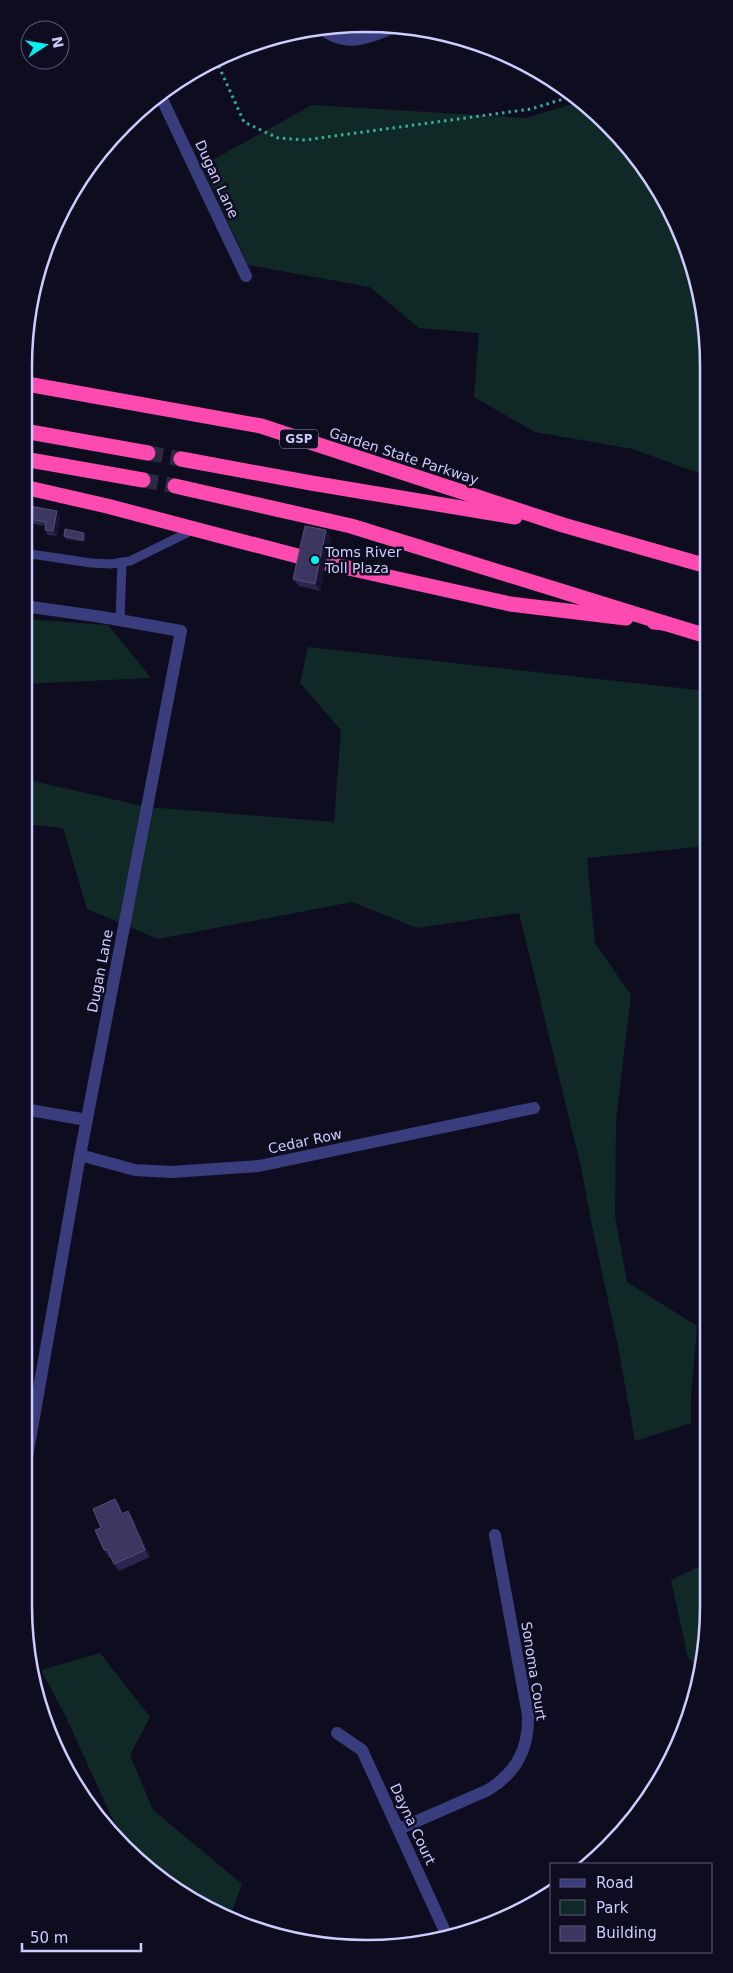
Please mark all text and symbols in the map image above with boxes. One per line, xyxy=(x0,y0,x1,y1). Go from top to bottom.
north arrow xyxy=(20,20,70,70)
text: N xyxy=(49,35,67,50)
street label: Dugan Lane xyxy=(192,137,242,221)
street label: Garden State Parkway xyxy=(327,424,481,488)
road number: GSP xyxy=(280,429,318,448)
place label: Toms River Toll Plaza xyxy=(324,544,402,576)
marker: Toms River Toll Plaza xyxy=(309,554,321,566)
street label: Dugan Lane xyxy=(84,928,116,1014)
street label: Cedar Row xyxy=(267,1125,343,1157)
street label: Sonoma Court xyxy=(518,1620,550,1722)
street label: Dayna Court xyxy=(387,1781,439,1868)
legend xyxy=(550,1863,713,1953)
text: Road xyxy=(596,1874,634,1892)
text: Park xyxy=(596,1899,629,1917)
scale bar xyxy=(22,1920,141,1952)
text: Building xyxy=(596,1924,657,1942)
text: 50 m xyxy=(30,1929,68,1947)

